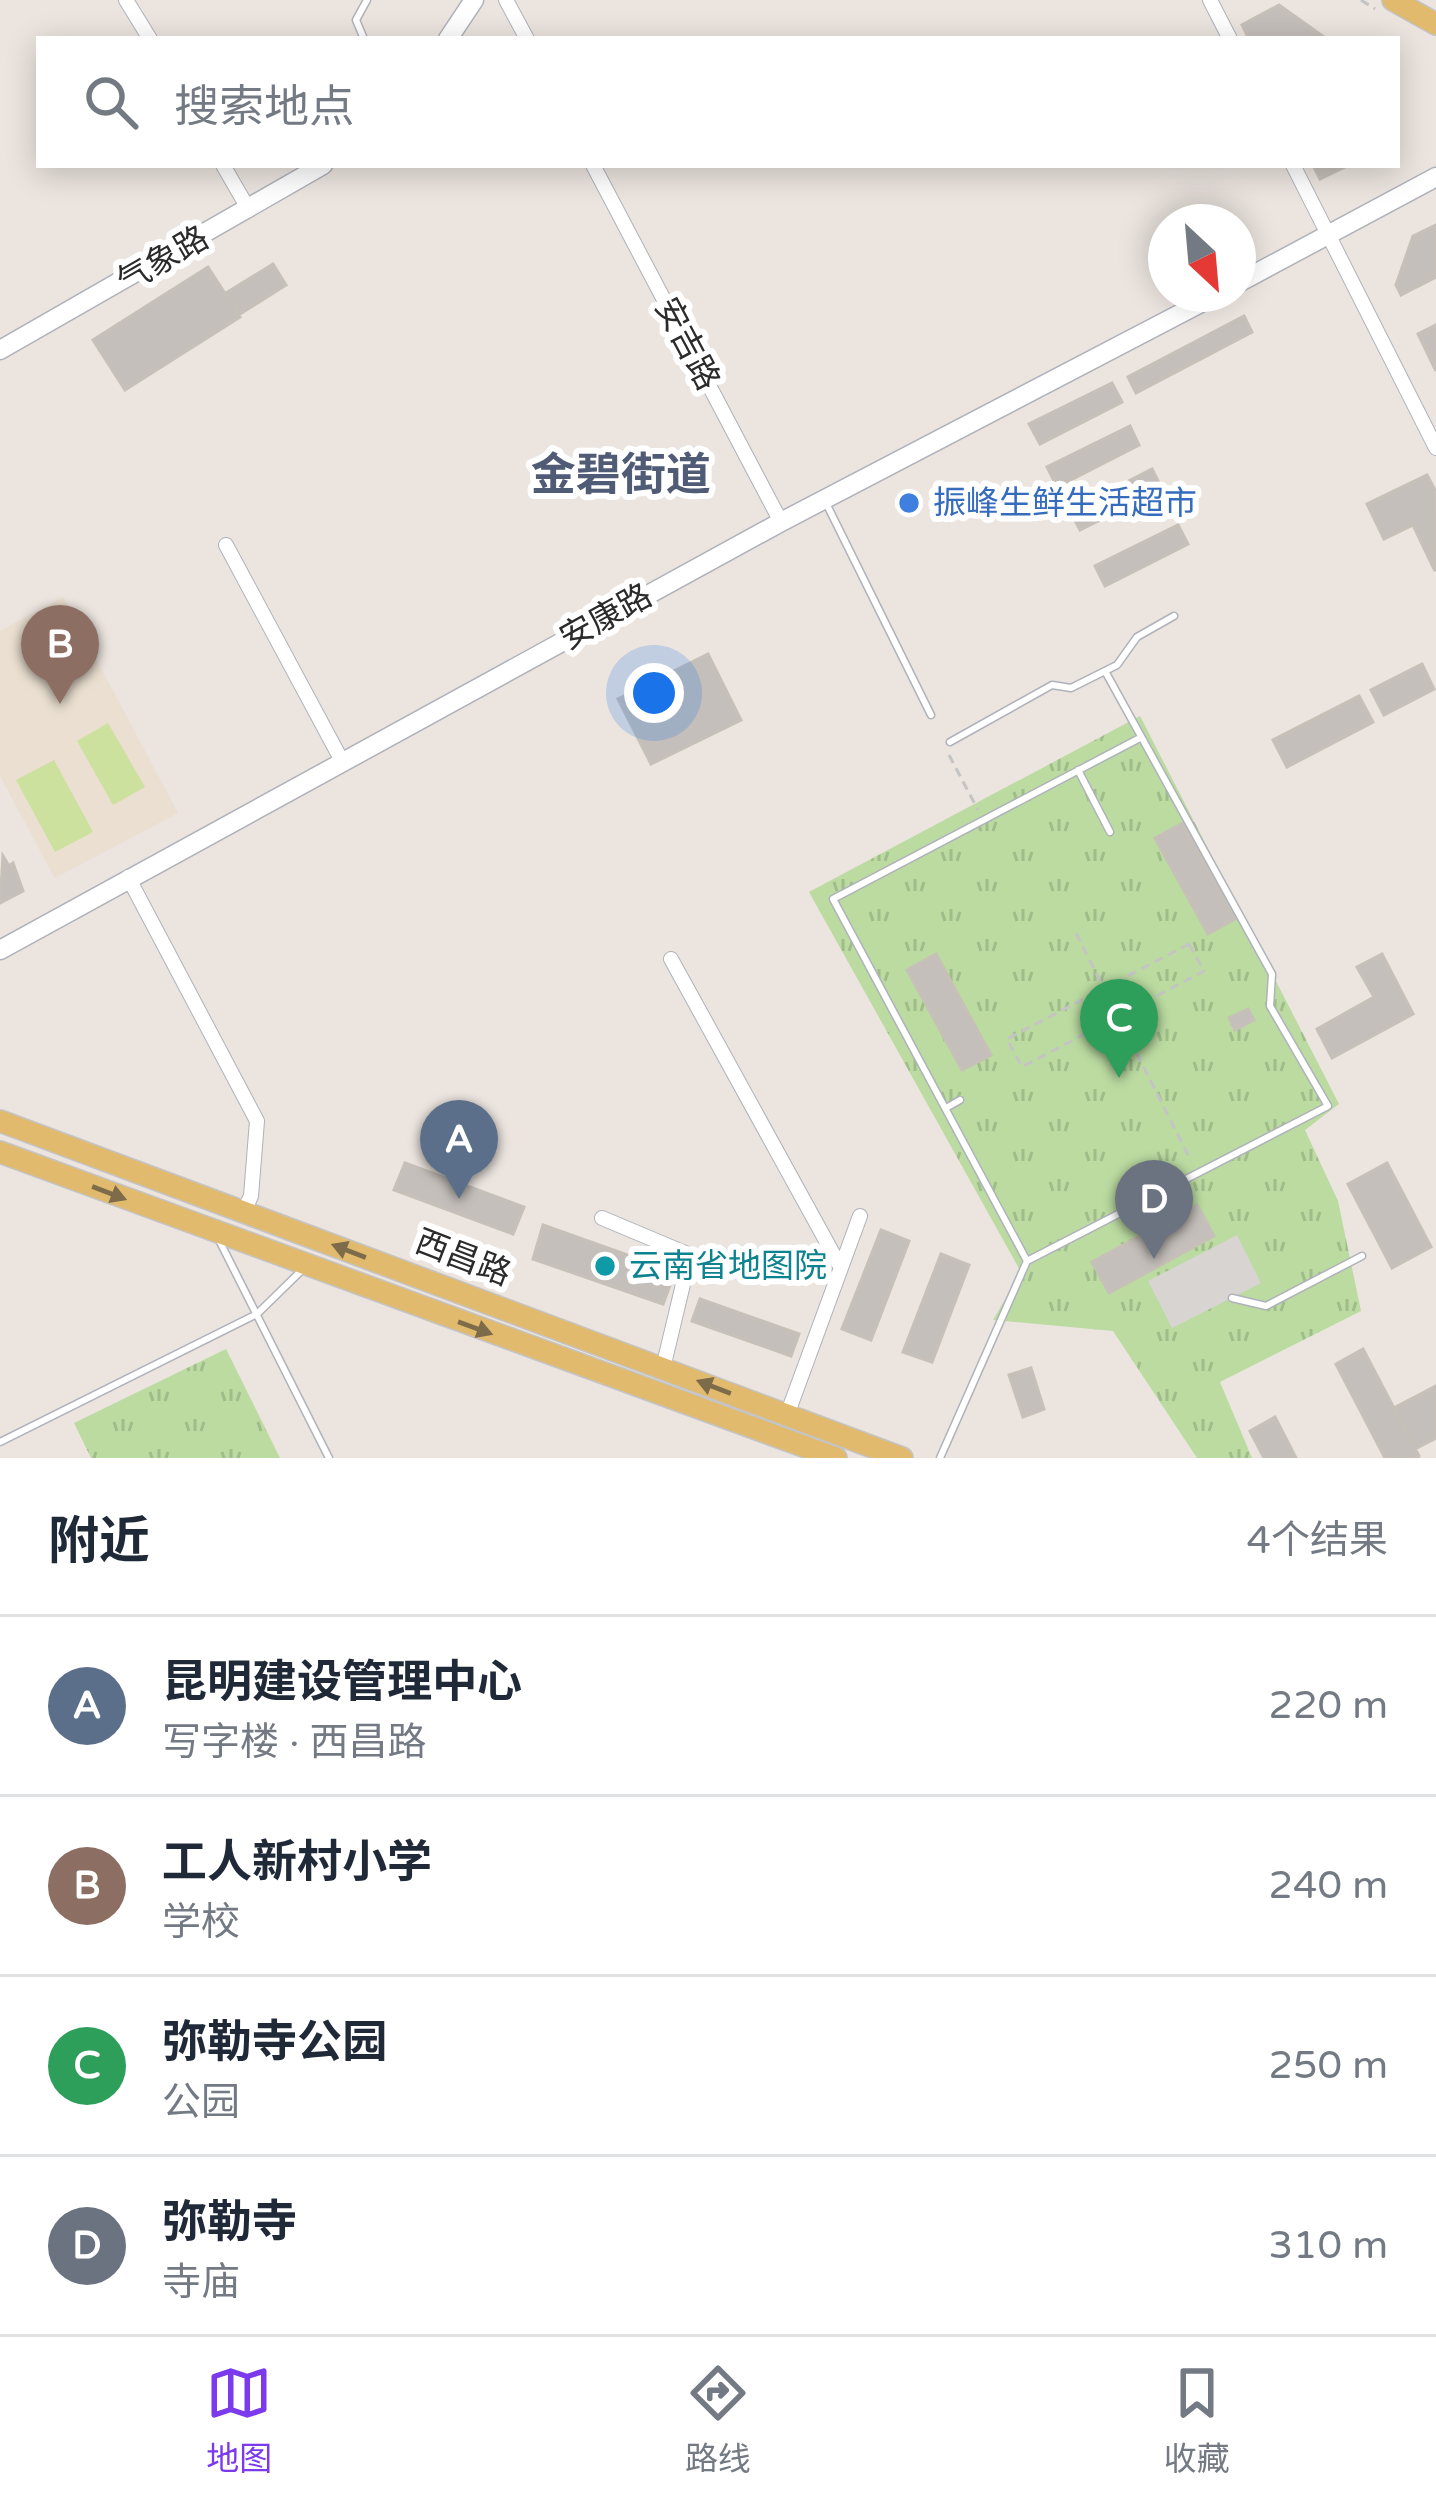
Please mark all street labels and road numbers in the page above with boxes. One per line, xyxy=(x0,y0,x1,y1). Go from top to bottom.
street label: 气象路 xyxy=(110,218,216,302)
street label: 安吉路 xyxy=(647,291,727,397)
street label: 安康路 xyxy=(553,576,659,658)
street label: 西昌路 xyxy=(410,1222,516,1294)

